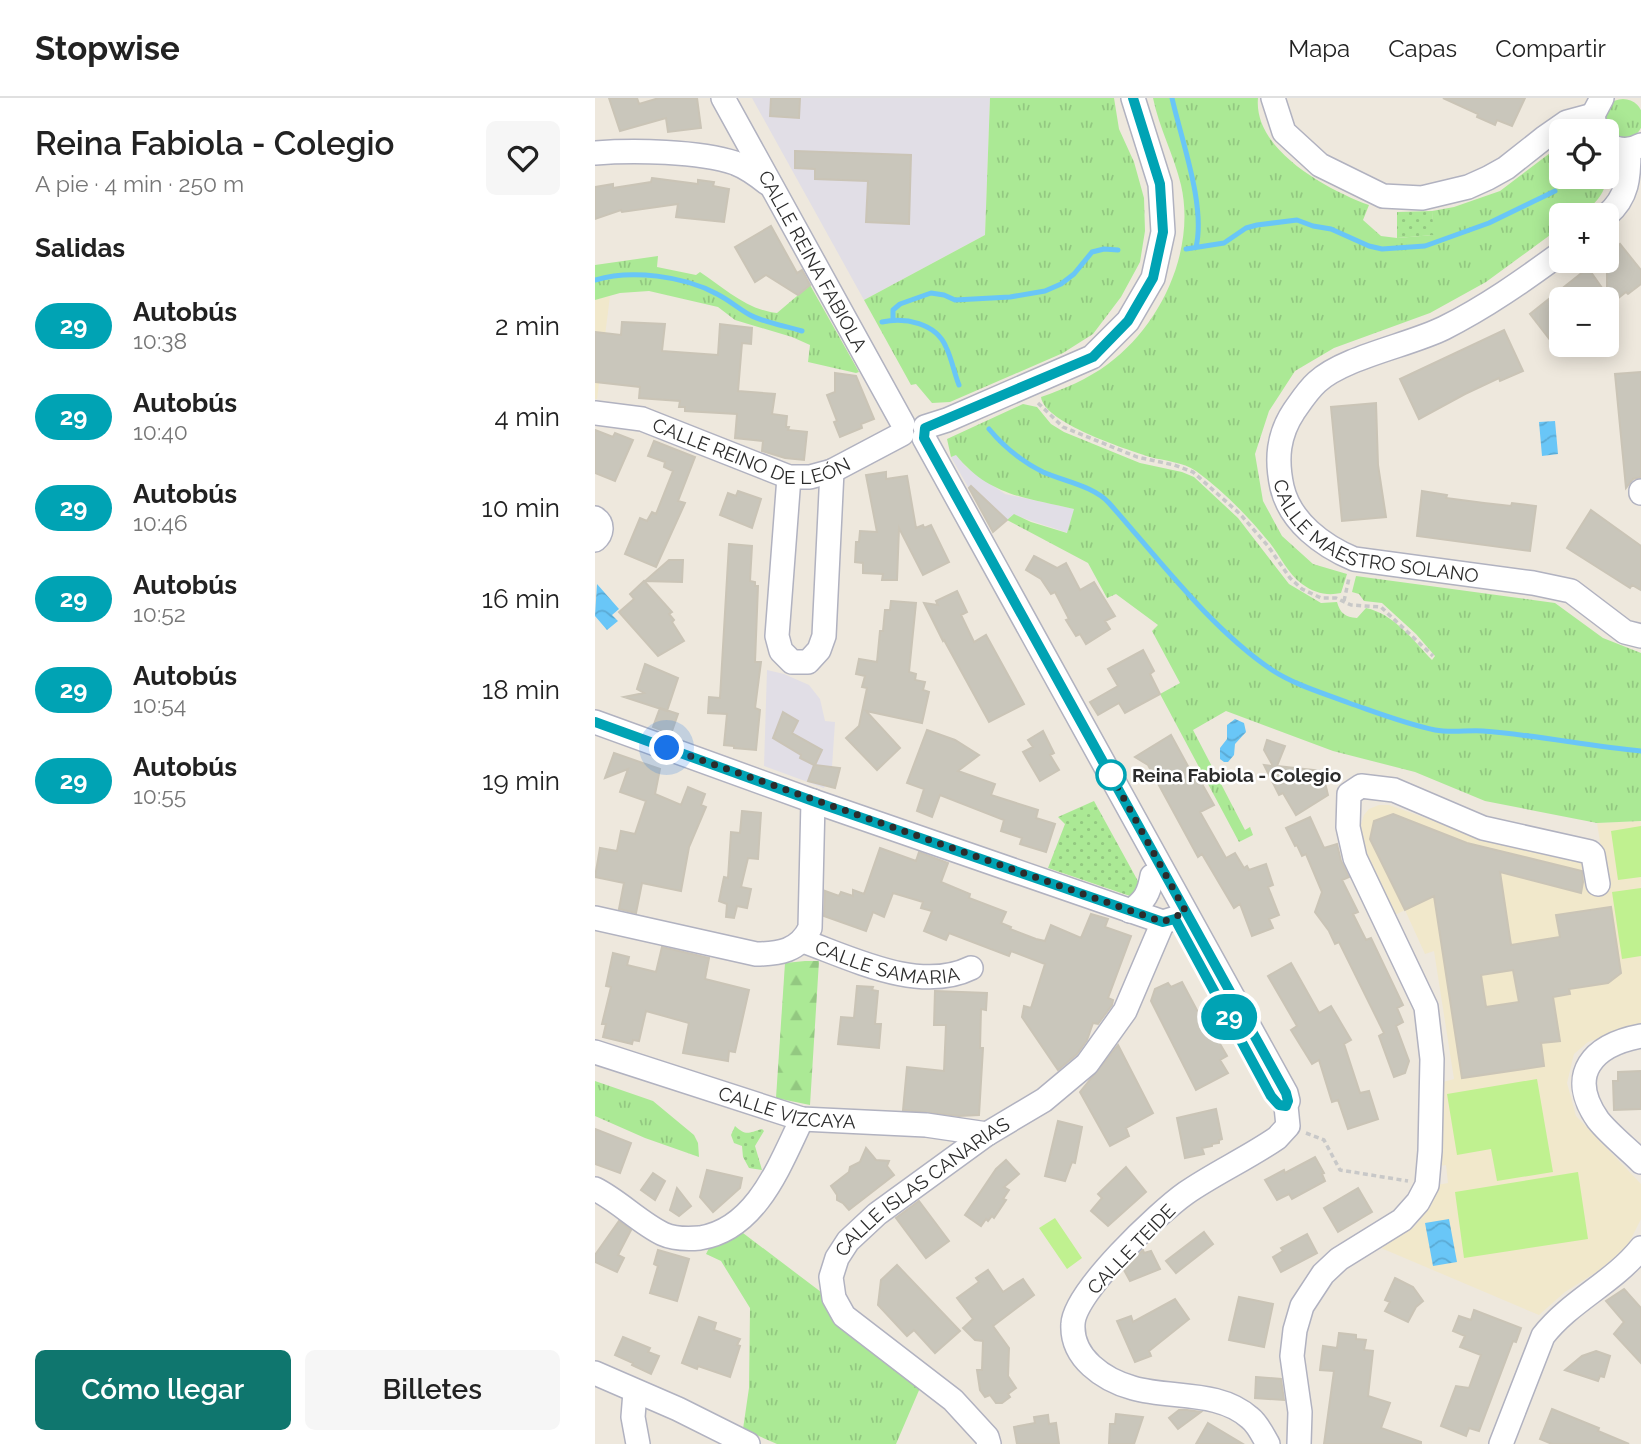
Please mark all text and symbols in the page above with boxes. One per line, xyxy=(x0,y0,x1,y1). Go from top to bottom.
text: Stopwise xyxy=(35,29,180,68)
text: Mapa xyxy=(1288,34,1350,63)
text: Capas xyxy=(1388,34,1457,63)
text: Compartir xyxy=(1495,34,1606,63)
map controls xyxy=(1549,119,1619,357)
button: locate xyxy=(1549,119,1619,189)
button: heart xyxy=(486,121,560,195)
text: Reina Fabiola - Colegio xyxy=(35,124,394,163)
street label: CALLE REINA FABIOLA xyxy=(754,167,872,355)
text: A pie · 4 min · 250 m xyxy=(35,170,244,197)
button: + xyxy=(1549,203,1619,273)
text: Salidas xyxy=(35,233,125,263)
button: − xyxy=(1549,287,1619,357)
text: Autobús xyxy=(133,297,237,327)
text: 29 xyxy=(60,311,87,340)
text: 2 min xyxy=(495,311,560,341)
text: 10:38 xyxy=(133,327,187,354)
text: Autobús xyxy=(133,388,237,418)
text: 29 xyxy=(60,402,87,431)
text: 4 min xyxy=(494,402,560,432)
street label: CALLE REINO DE LEÓN xyxy=(650,413,854,488)
text: 10:40 xyxy=(133,418,188,445)
street label: CALLE MAESTRO SOLANO xyxy=(1270,477,1480,587)
text: Autobús xyxy=(133,479,237,509)
text: 29 xyxy=(60,493,87,522)
text: 10 min xyxy=(482,493,560,523)
text: 10:46 xyxy=(133,509,188,536)
text: Autobús xyxy=(133,570,237,600)
text: 29 xyxy=(60,584,87,613)
text: 16 min xyxy=(482,584,560,614)
text: 10:52 xyxy=(133,600,186,627)
text: Autobús xyxy=(133,661,237,691)
text: 29 xyxy=(60,675,87,704)
text: 18 min xyxy=(482,675,560,705)
text: 10:54 xyxy=(133,691,186,718)
your location xyxy=(649,730,684,765)
text: Autobús xyxy=(133,752,237,782)
marker: Reina Fabiola - Colegio xyxy=(1096,760,1126,790)
place label: Reina Fabiola - Colegio xyxy=(1132,764,1341,786)
text: 29 xyxy=(60,766,87,795)
text: 19 min xyxy=(482,766,560,796)
text: 10:55 xyxy=(133,782,186,809)
street label: CALLE SAMARIA xyxy=(812,936,962,988)
line badge: 29 xyxy=(1197,994,1261,1040)
text: 29 xyxy=(1215,1002,1243,1031)
street label: CALLE VIZCAYA xyxy=(716,1082,856,1133)
street label: CALLE ISLAS CANARIAS xyxy=(830,1112,1013,1260)
street label: CALLE TEIDE xyxy=(1083,1199,1179,1299)
button: Cómo llegar xyxy=(35,1350,291,1430)
button: Billetes xyxy=(305,1350,560,1430)

